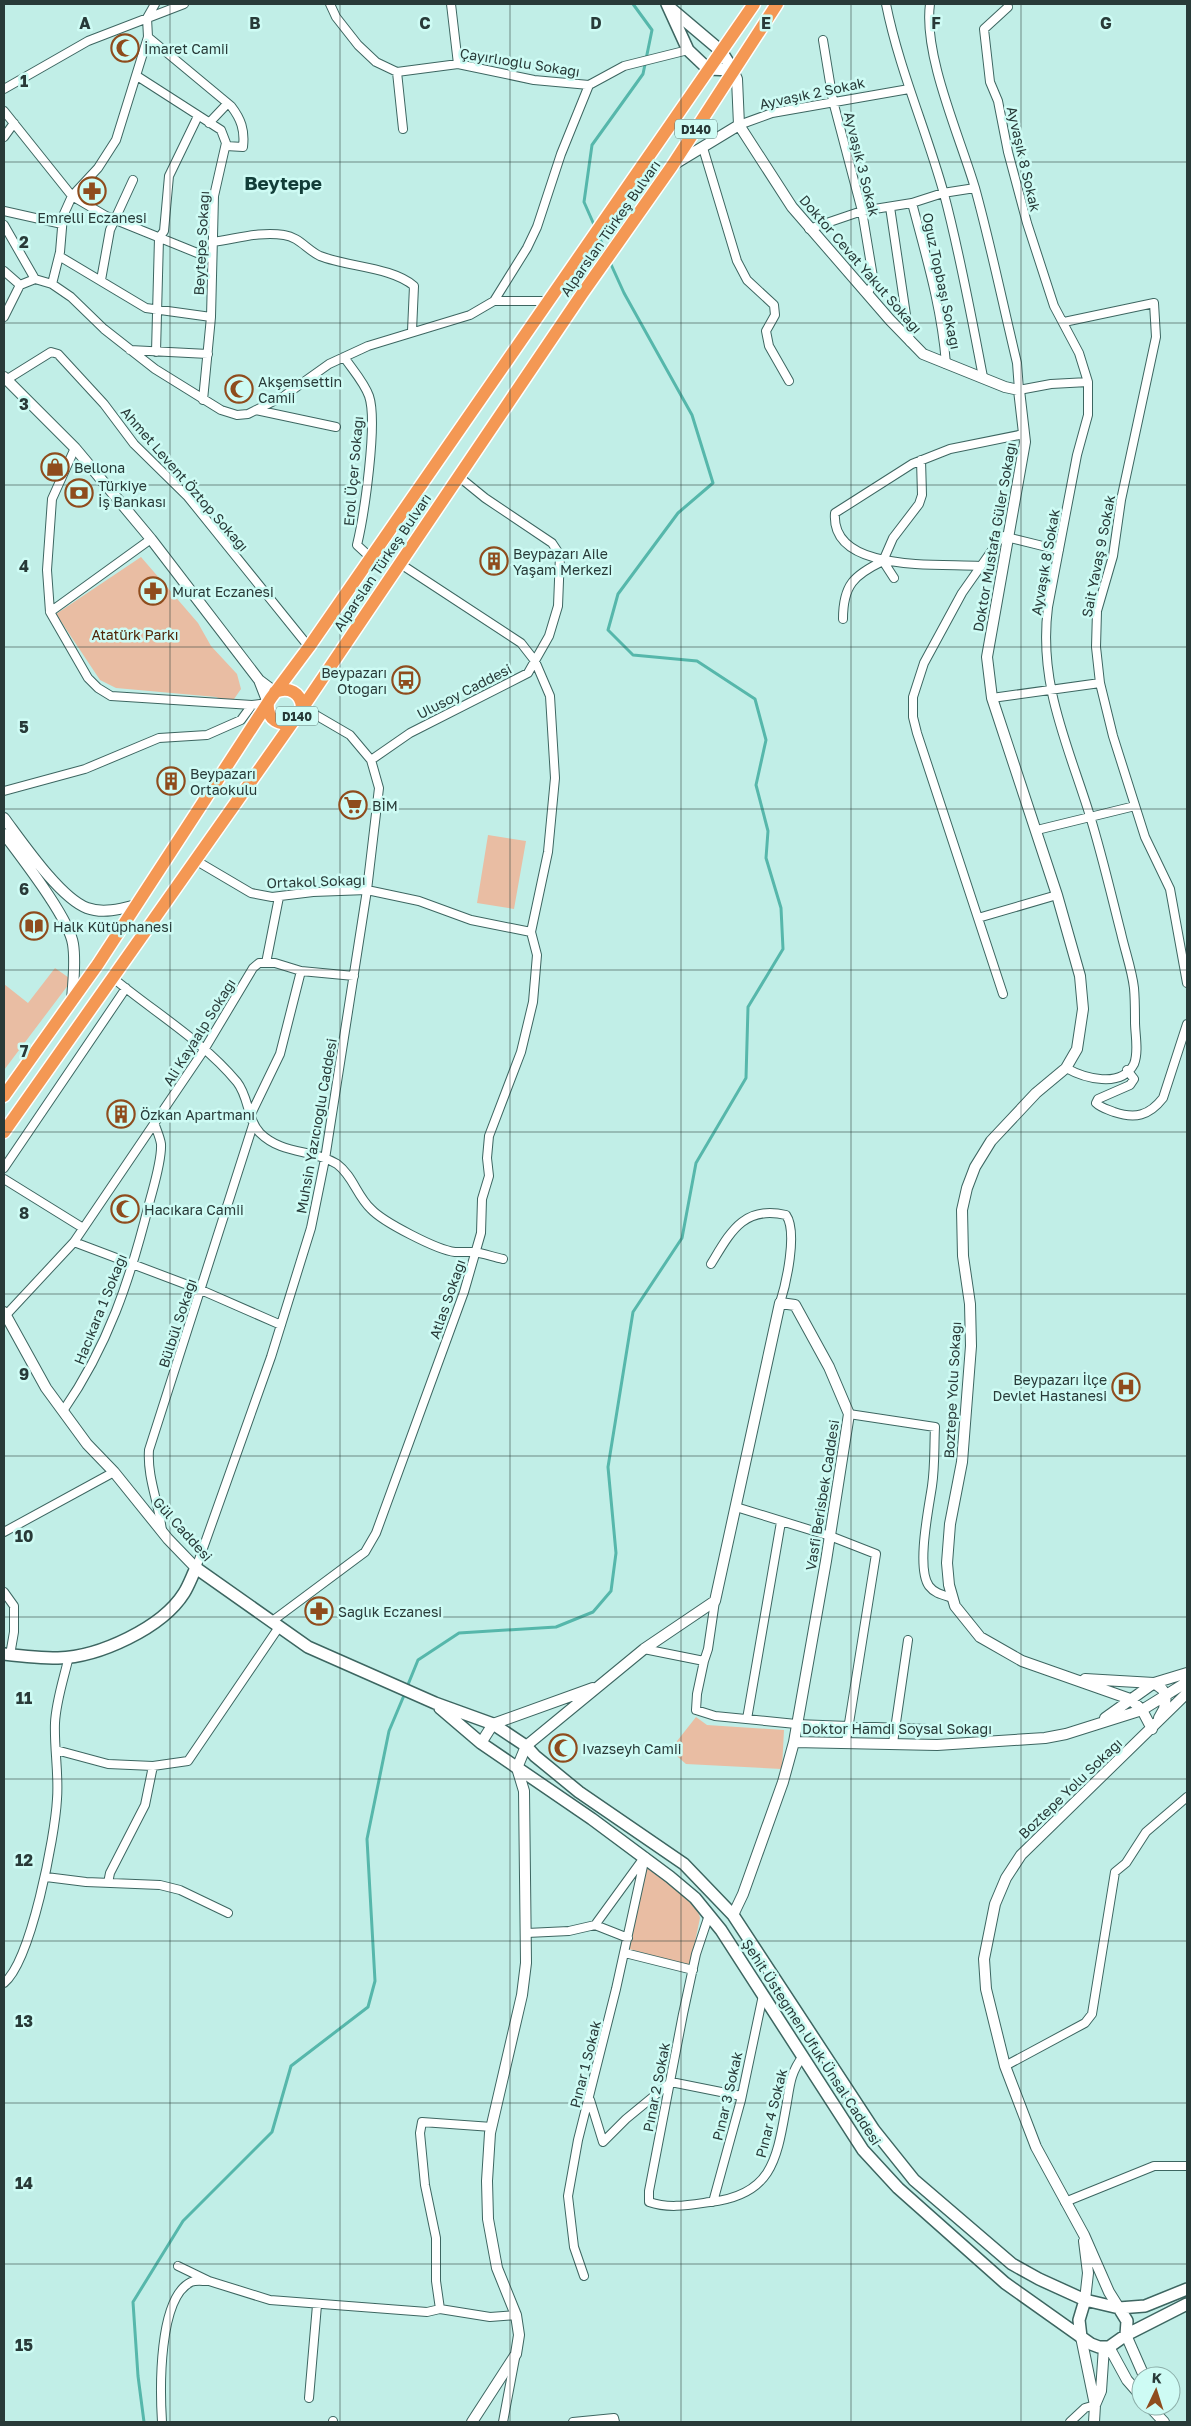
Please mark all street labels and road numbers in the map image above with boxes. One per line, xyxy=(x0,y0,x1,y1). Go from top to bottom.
street label: Çayırlıoğlu Sokağı xyxy=(459,44,581,80)
street label: Ayvaşık 2 Sokak xyxy=(758,74,866,112)
street label: Ayvaşık 8 Sokak xyxy=(1004,105,1044,213)
street label: Ayvaşık 3 Sokak xyxy=(841,110,883,218)
road number: D140 xyxy=(675,120,717,138)
street label: Alparslan Türkeş Bulvarı xyxy=(556,157,664,299)
street label: Beytepe Sokağı xyxy=(190,190,212,296)
street label: Doktor Cevat Yakut Sokağı xyxy=(796,191,926,337)
street label: Oğuz Topbaşı Sokağı xyxy=(919,211,965,351)
street label: Ahmet Levent Öztop Sokağı xyxy=(118,403,252,555)
street label: Erol Üçer Sokağı xyxy=(340,415,366,527)
street label: Doktor Mustafa Güler Sokağı xyxy=(969,441,1019,633)
street label: Alparslan Türkeş Bulvarı xyxy=(330,490,434,634)
street label: Sait Yavaş 9 Sokak xyxy=(1078,493,1118,619)
street label: Ayvaşık 8 Sokak xyxy=(1027,507,1063,617)
street label: Ulusoy Caddesi xyxy=(414,660,514,722)
road number: D140 xyxy=(276,706,318,726)
street label: Ortakol Sokağı xyxy=(266,871,366,891)
street label: Ali Kayaalp Sokağı xyxy=(159,975,239,1089)
street label: Muhsin Yazıcıoğlu Caddesi xyxy=(292,1037,340,1215)
street label: Hacıkara 1 Sokağı xyxy=(70,1251,130,1367)
street label: Atlas Sokağı xyxy=(425,1257,469,1341)
street label: Bülbül Sokağı xyxy=(155,1276,199,1370)
street label: Boztepe Yolu Sokağı xyxy=(940,1321,964,1459)
street label: Vasfi Berisbek Caddesi xyxy=(802,1418,842,1572)
street label: Gül Caddesi xyxy=(150,1493,216,1565)
street label: Doktor Hamdi Soysal Sokağı xyxy=(802,1720,992,1737)
street label: Boztepe Yolu Sokağı xyxy=(1015,1734,1125,1842)
street label: Şehit Üsteğmen Ufuk Ünsal Caddesi xyxy=(739,1936,885,2148)
street label: Pınar 1 Sokak xyxy=(566,2018,604,2110)
street label: Pınar 2 Sokak xyxy=(639,2041,673,2133)
street label: Pınar 3 Sokak xyxy=(708,2050,746,2142)
street label: Pınar 4 Sokak xyxy=(752,2067,790,2159)

